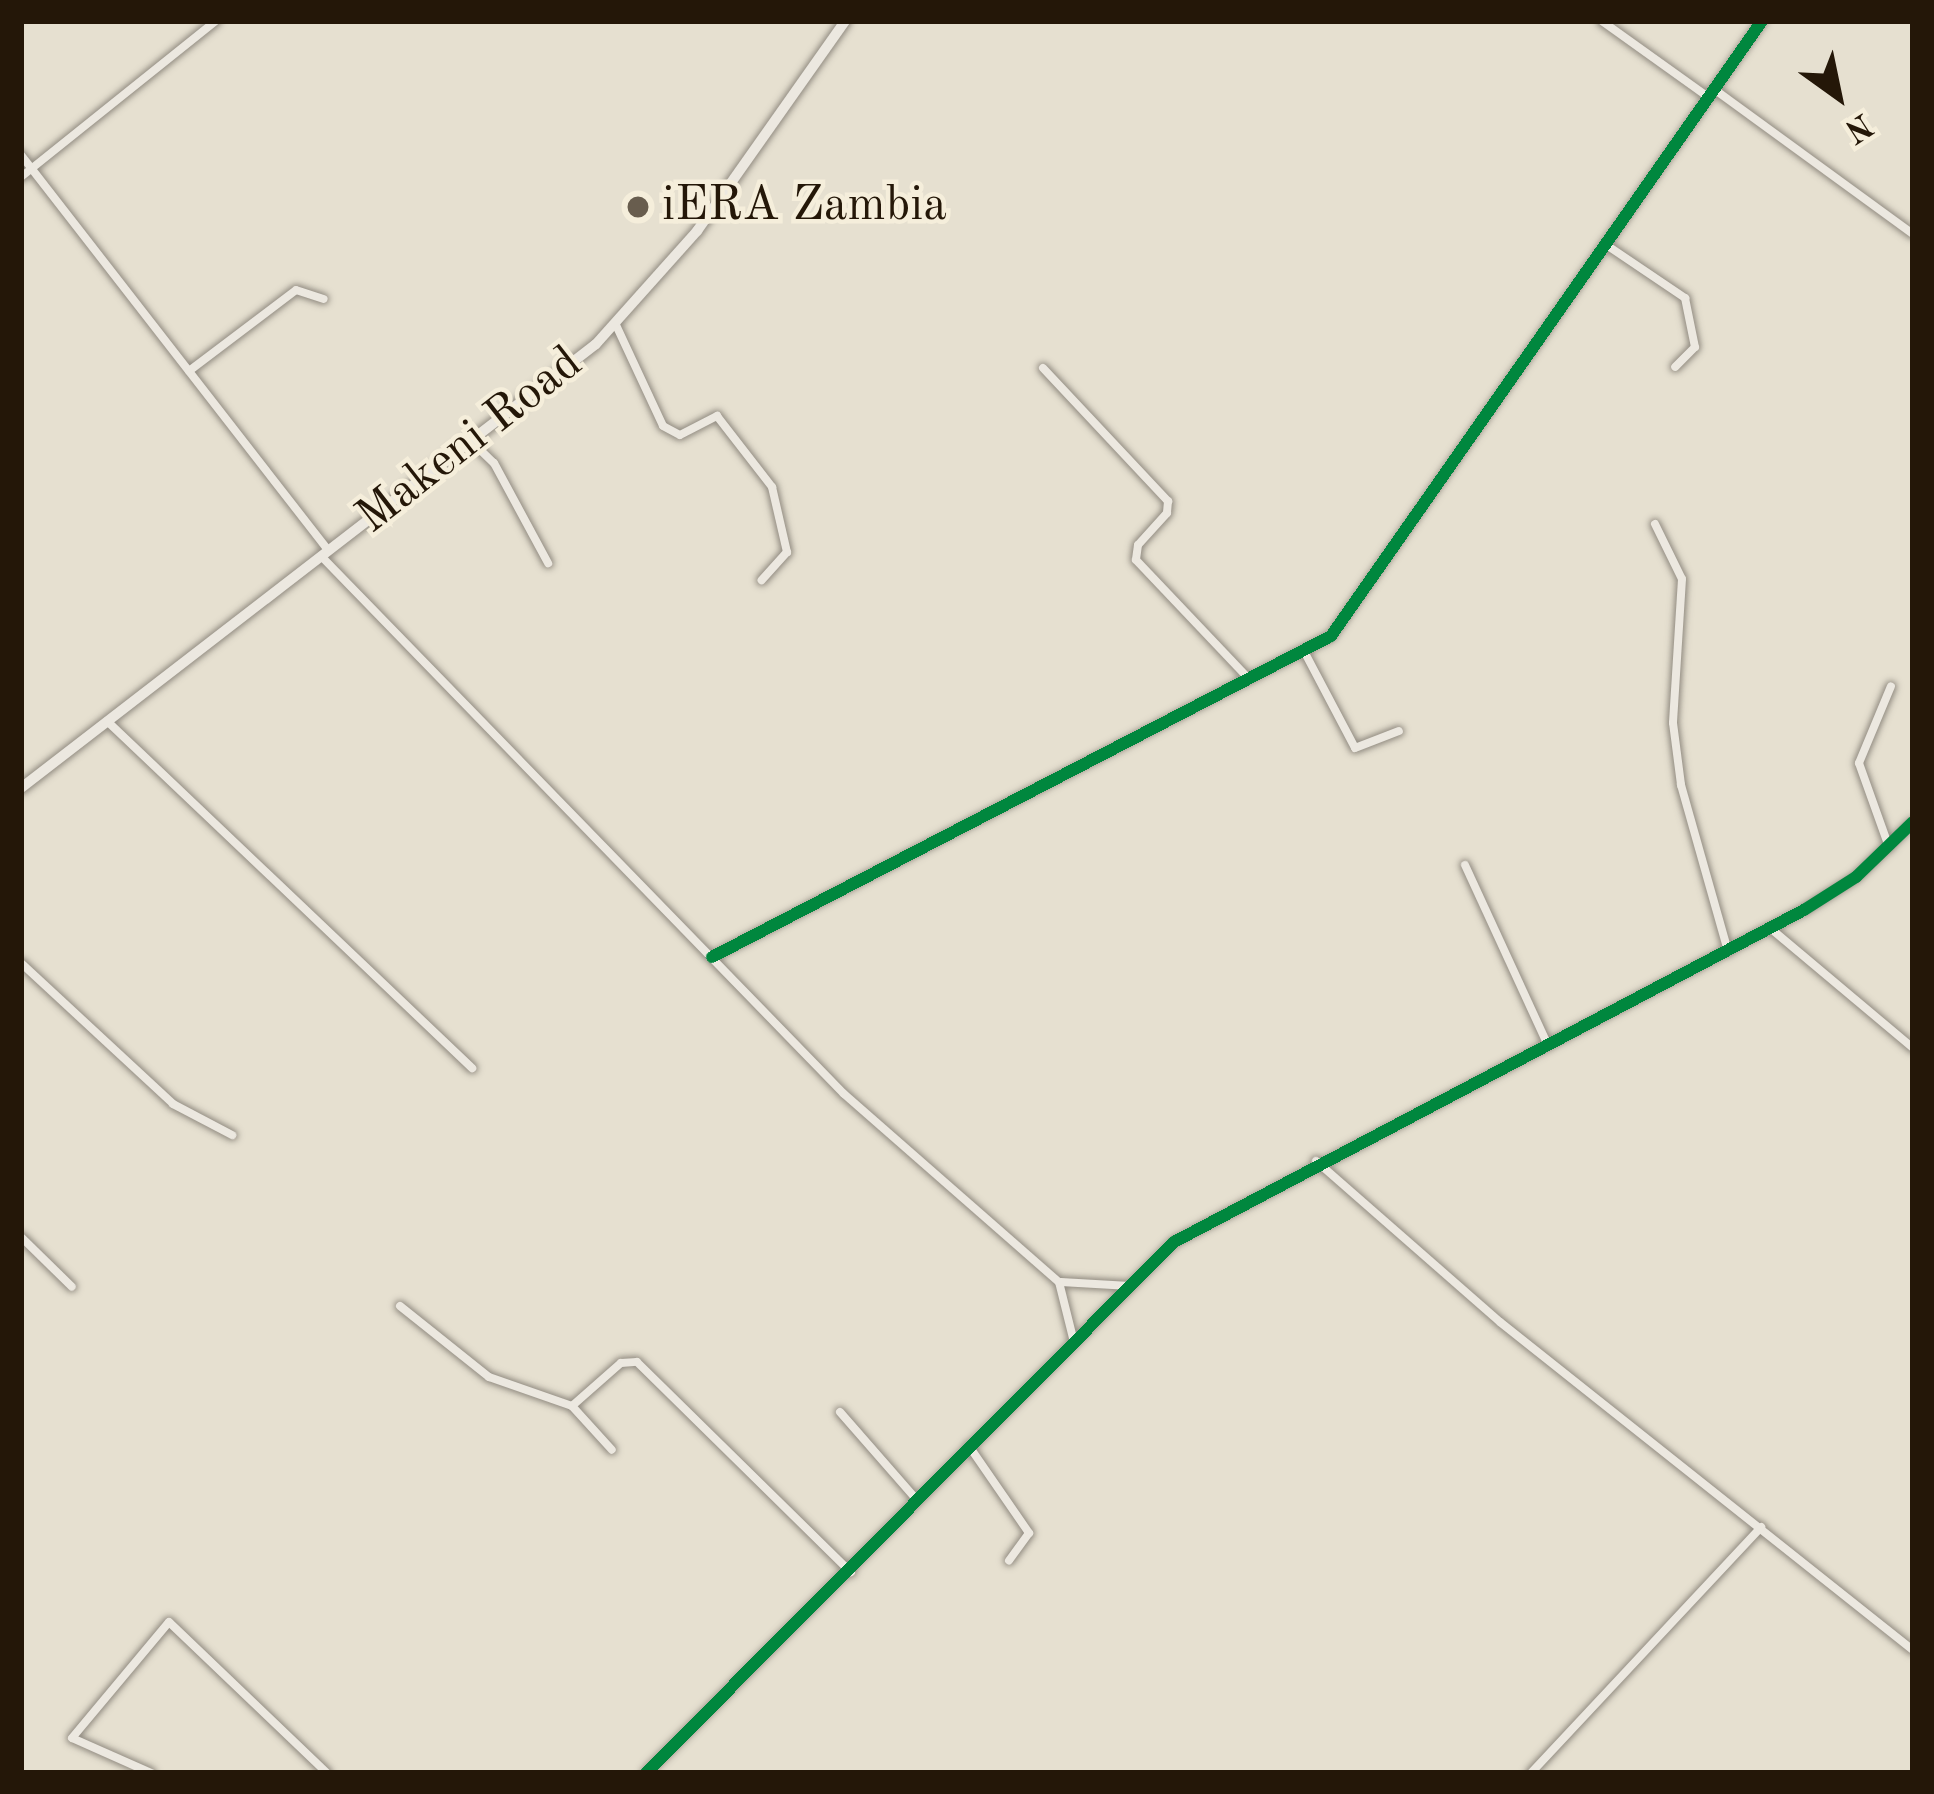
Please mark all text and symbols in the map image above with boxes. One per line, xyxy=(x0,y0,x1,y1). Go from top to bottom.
north arrow xyxy=(1778,36,1898,156)
text: N xyxy=(1838,106,1877,147)
place label: iERA Zambia xyxy=(662,178,947,236)
marker: iERA Zambia xyxy=(625,194,651,220)
street label: Makeni Road xyxy=(346,335,594,547)

